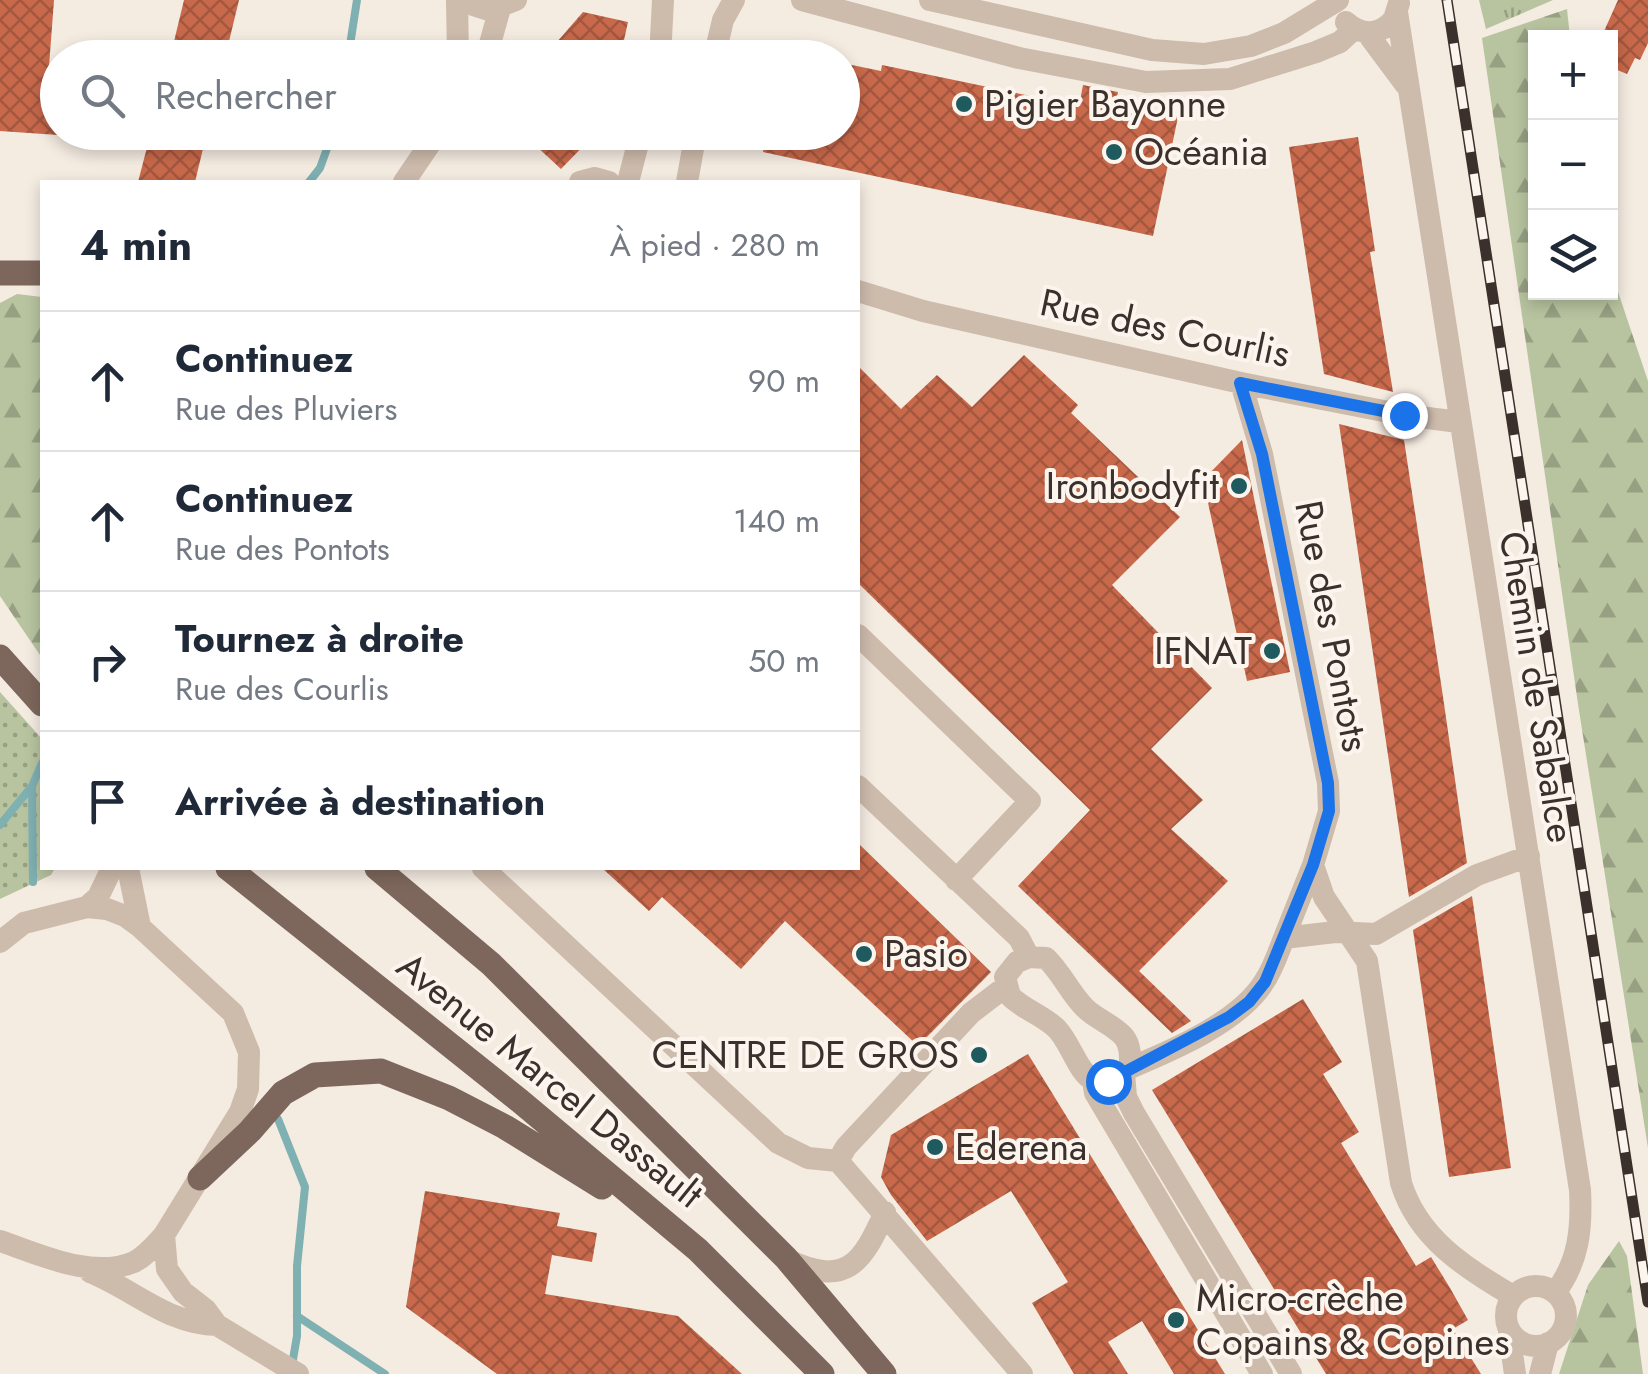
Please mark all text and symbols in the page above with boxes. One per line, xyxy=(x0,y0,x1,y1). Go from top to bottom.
map controls xyxy=(1528,30,1618,300)
button: + xyxy=(1528,30,1618,120)
search box xyxy=(40,40,860,150)
icon: search xyxy=(75,68,130,123)
text: Rechercher xyxy=(155,68,337,123)
place label: Pigier Bayonne xyxy=(984,76,1226,131)
marker: Pigier Bayonne xyxy=(953,93,975,115)
button: − xyxy=(1528,120,1618,210)
place label: Océania xyxy=(1134,124,1268,179)
marker: Océania xyxy=(1103,141,1125,163)
button: layers xyxy=(1528,210,1618,300)
text: 4 min xyxy=(80,215,192,276)
text: À pied · 280 m xyxy=(610,222,820,268)
street label: Rue des Courlis xyxy=(1035,274,1295,381)
text: Continuez xyxy=(175,331,353,386)
icon: ahead xyxy=(80,354,135,409)
text: 90 m xyxy=(748,358,820,404)
text: Rue des Pluviers xyxy=(175,386,397,432)
route end xyxy=(1382,393,1428,439)
place label: Ironbodyfit xyxy=(1046,458,1219,513)
text: Continuez xyxy=(175,471,353,526)
marker: Ironbodyfit xyxy=(1228,475,1250,497)
icon: ahead xyxy=(80,494,135,549)
street label: Rue des Pontots xyxy=(1281,496,1384,756)
text: 140 m xyxy=(733,498,820,544)
text: Rue des Pontots xyxy=(175,526,390,572)
street label: Chemin de Sabalce xyxy=(1486,527,1589,847)
text: Tournez à droite xyxy=(175,611,464,666)
place label: IFNAT xyxy=(1154,623,1252,678)
icon: right xyxy=(80,634,135,689)
text: 50 m xyxy=(748,638,820,684)
marker: IFNAT xyxy=(1261,640,1283,662)
text: Rue des Courlis xyxy=(175,666,389,712)
icon: arrive xyxy=(80,774,135,829)
text: Arrivée à destination xyxy=(175,774,545,829)
place label: Pasio xyxy=(884,926,968,981)
street label: Avenue Marcel Dassault xyxy=(385,939,715,1221)
marker: Pasio xyxy=(853,943,875,965)
place label: CENTRE DE GROS xyxy=(652,1027,959,1082)
marker: CENTRE DE GROS xyxy=(968,1044,990,1066)
route start xyxy=(1086,1059,1132,1105)
place label: Ederena xyxy=(955,1119,1087,1174)
marker: Ederena xyxy=(924,1136,946,1158)
place label: Micro-crèche Copains & Copines xyxy=(1196,1270,1509,1369)
marker: Micro-crèche Copains & Copines xyxy=(1165,1309,1187,1331)

